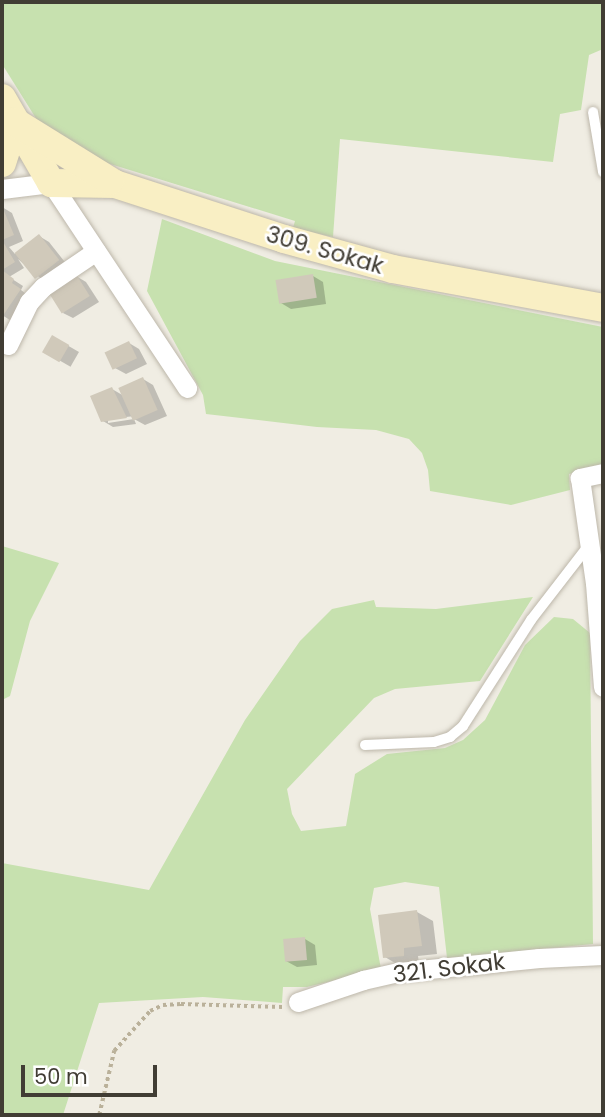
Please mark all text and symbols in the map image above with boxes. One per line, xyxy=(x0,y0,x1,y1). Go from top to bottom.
street label: 309. Sokak xyxy=(263,220,387,280)
street label: 321. Sokak xyxy=(391,947,507,989)
scale bar xyxy=(24,1050,161,1094)
text: 50 m xyxy=(34,1062,88,1091)

